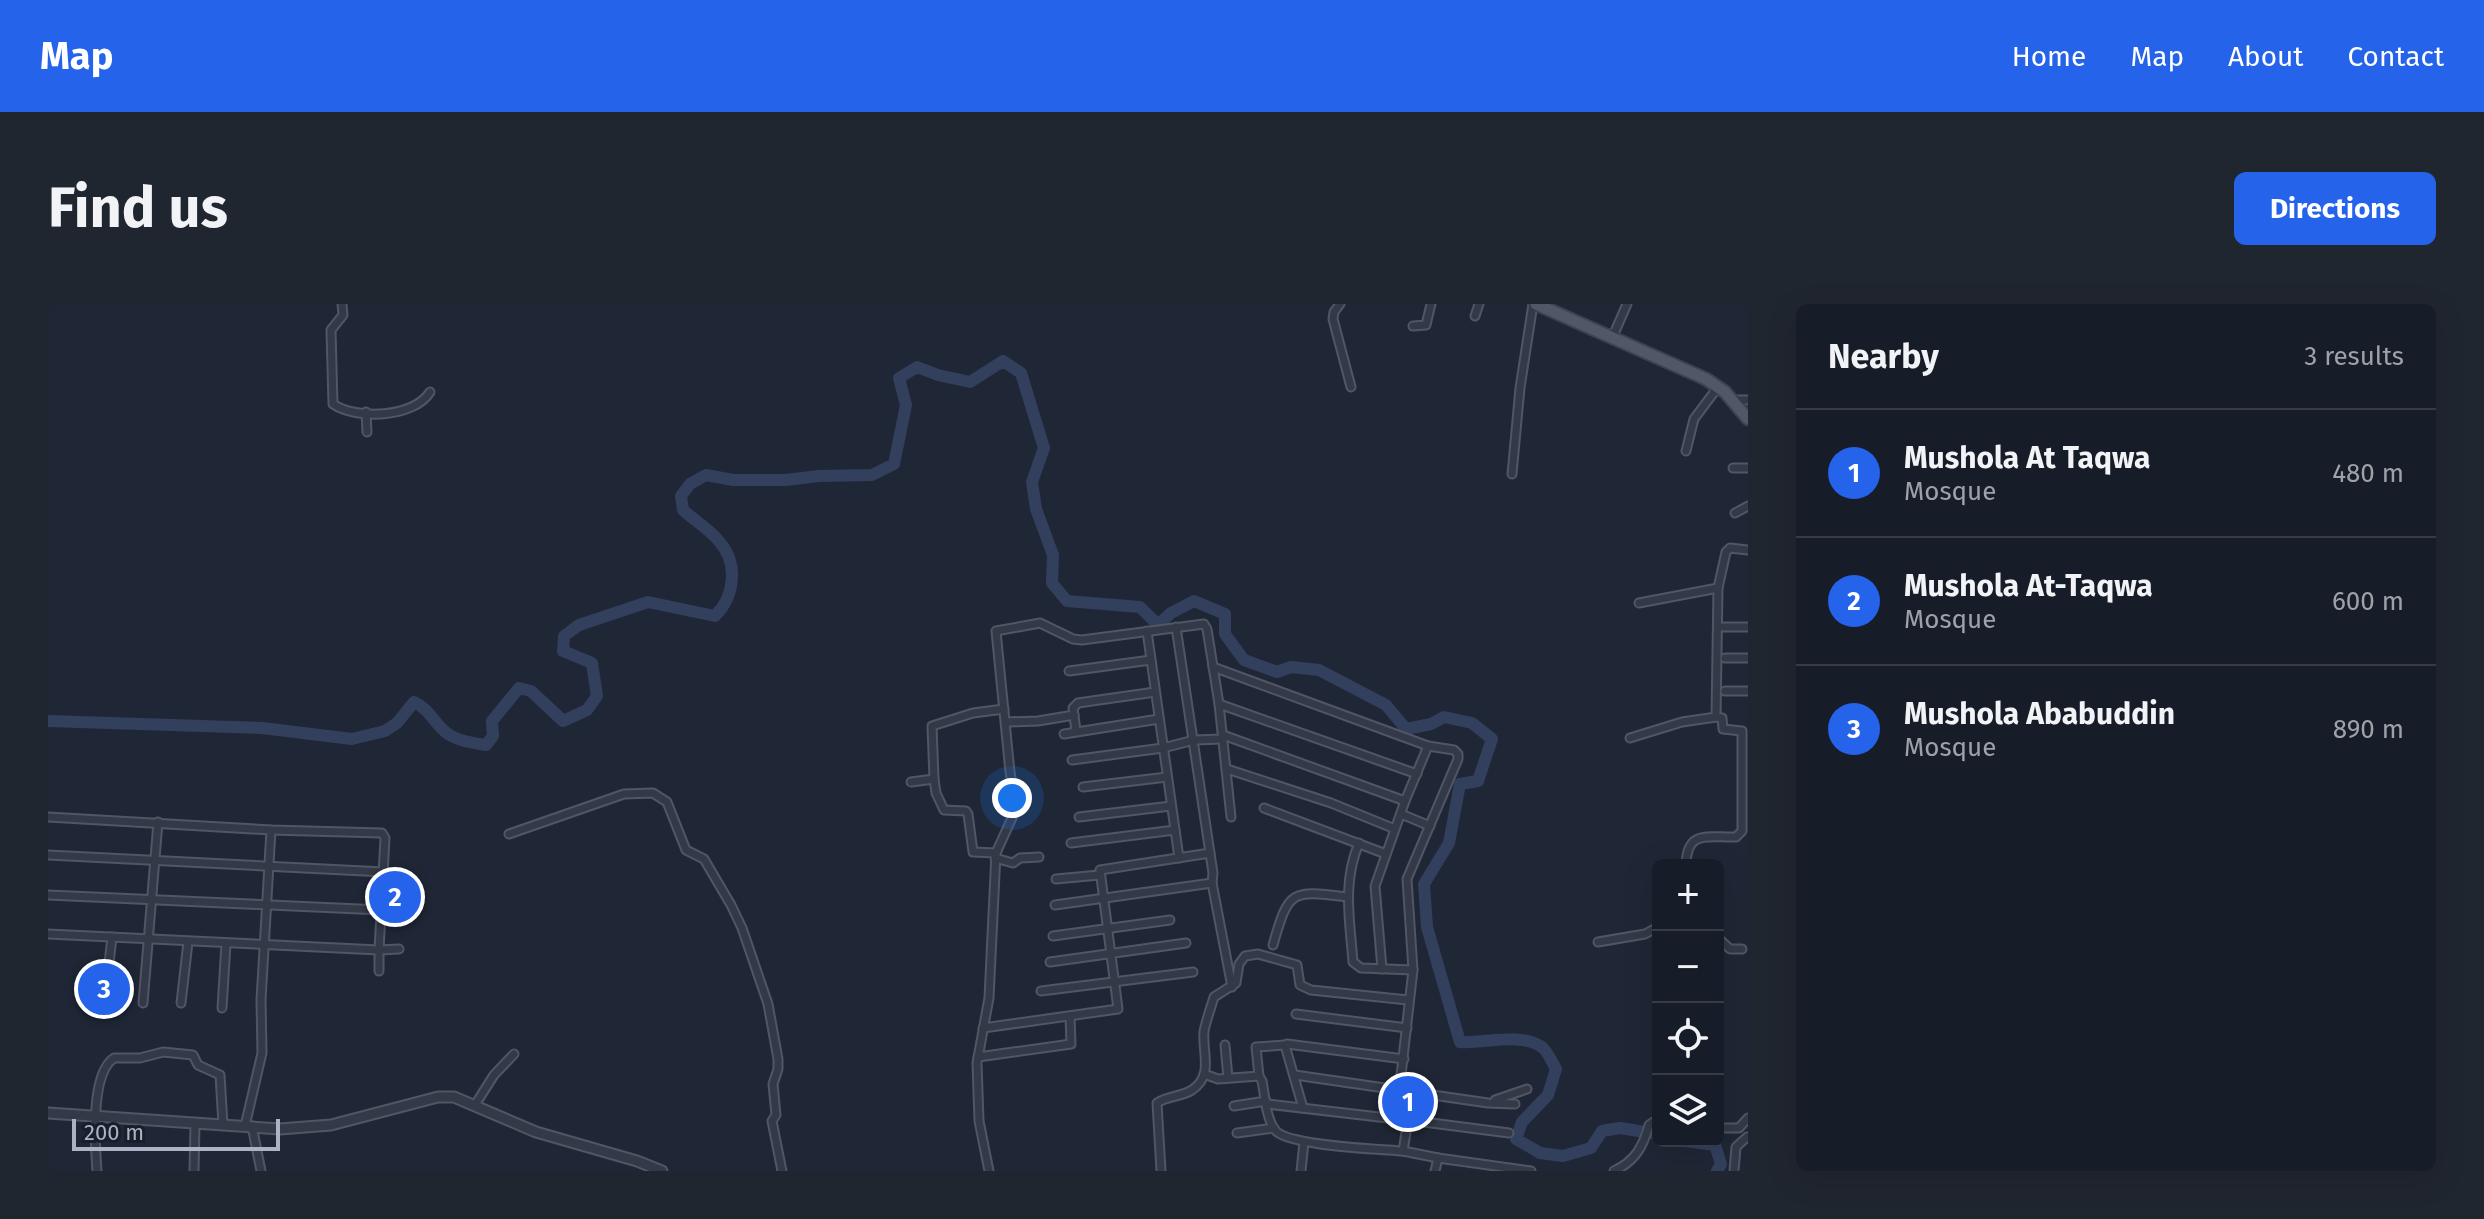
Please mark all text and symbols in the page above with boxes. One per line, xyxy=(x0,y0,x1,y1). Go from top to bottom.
text: Map xyxy=(40,33,113,79)
text: Home xyxy=(2012,40,2086,73)
text: Map xyxy=(2130,40,2184,73)
text: About xyxy=(2228,40,2303,73)
text: Contact xyxy=(2347,40,2444,73)
button: Directions xyxy=(2234,172,2436,245)
text: Find us xyxy=(48,175,228,242)
text: Nearby xyxy=(1828,336,1939,377)
text: 3 results xyxy=(2304,341,2404,372)
text: Mushola At Taqwa xyxy=(1904,440,2150,476)
text: 1 xyxy=(1848,458,1860,489)
text: 480 m xyxy=(2332,458,2404,489)
text: Mosque xyxy=(1904,476,1996,507)
text: Mushola At-Taqwa xyxy=(1904,568,2153,604)
text: 2 xyxy=(1847,586,1861,617)
text: 600 m xyxy=(2332,586,2404,617)
text: Mosque xyxy=(1904,604,1996,635)
text: Mushola Ababuddin xyxy=(1904,696,2175,732)
text: 3 xyxy=(1847,714,1861,745)
text: 890 m xyxy=(2333,714,2404,745)
text: Mosque xyxy=(1904,732,1996,763)
your location xyxy=(992,778,1032,818)
map controls xyxy=(1652,859,1724,1147)
button: + xyxy=(1652,859,1724,931)
pin: 2 xyxy=(369,867,421,927)
button: − xyxy=(1652,931,1724,1003)
pin: 3 xyxy=(78,959,130,1019)
button: locate xyxy=(1652,1003,1724,1075)
pin: 1 xyxy=(1382,1072,1434,1132)
button: layers xyxy=(1652,1075,1724,1147)
scale bar xyxy=(72,1115,280,1151)
text: 200 m xyxy=(84,1119,144,1146)

